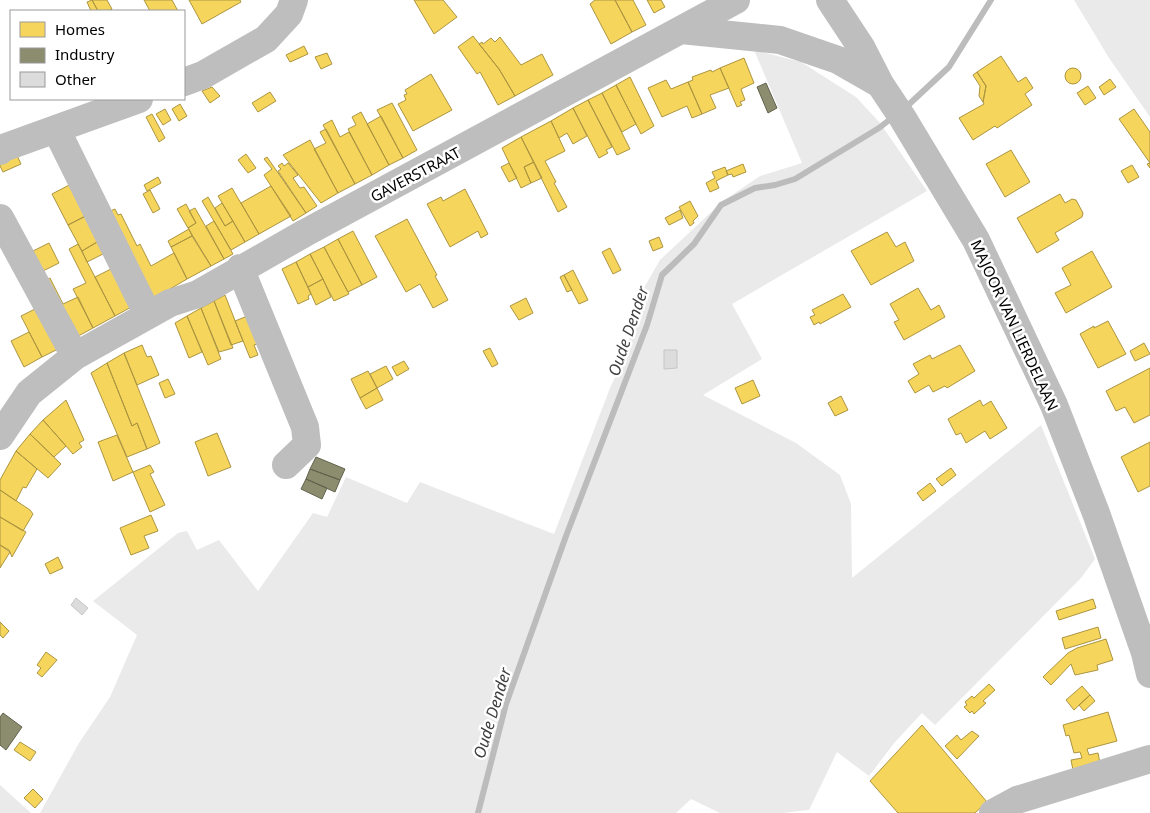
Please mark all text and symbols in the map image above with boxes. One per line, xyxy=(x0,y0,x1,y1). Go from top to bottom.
legend xyxy=(10,10,185,100)
text: Homes xyxy=(55,19,105,39)
text: Industry xyxy=(55,44,115,64)
text: Other xyxy=(55,69,96,89)
street label: GAVERSTRAAT xyxy=(367,142,464,206)
street label: MAJOOR VAN LIERDELAAN xyxy=(967,236,1063,414)
water label: Oude Dender xyxy=(602,283,654,379)
water label: Oude Dender xyxy=(468,664,516,761)

